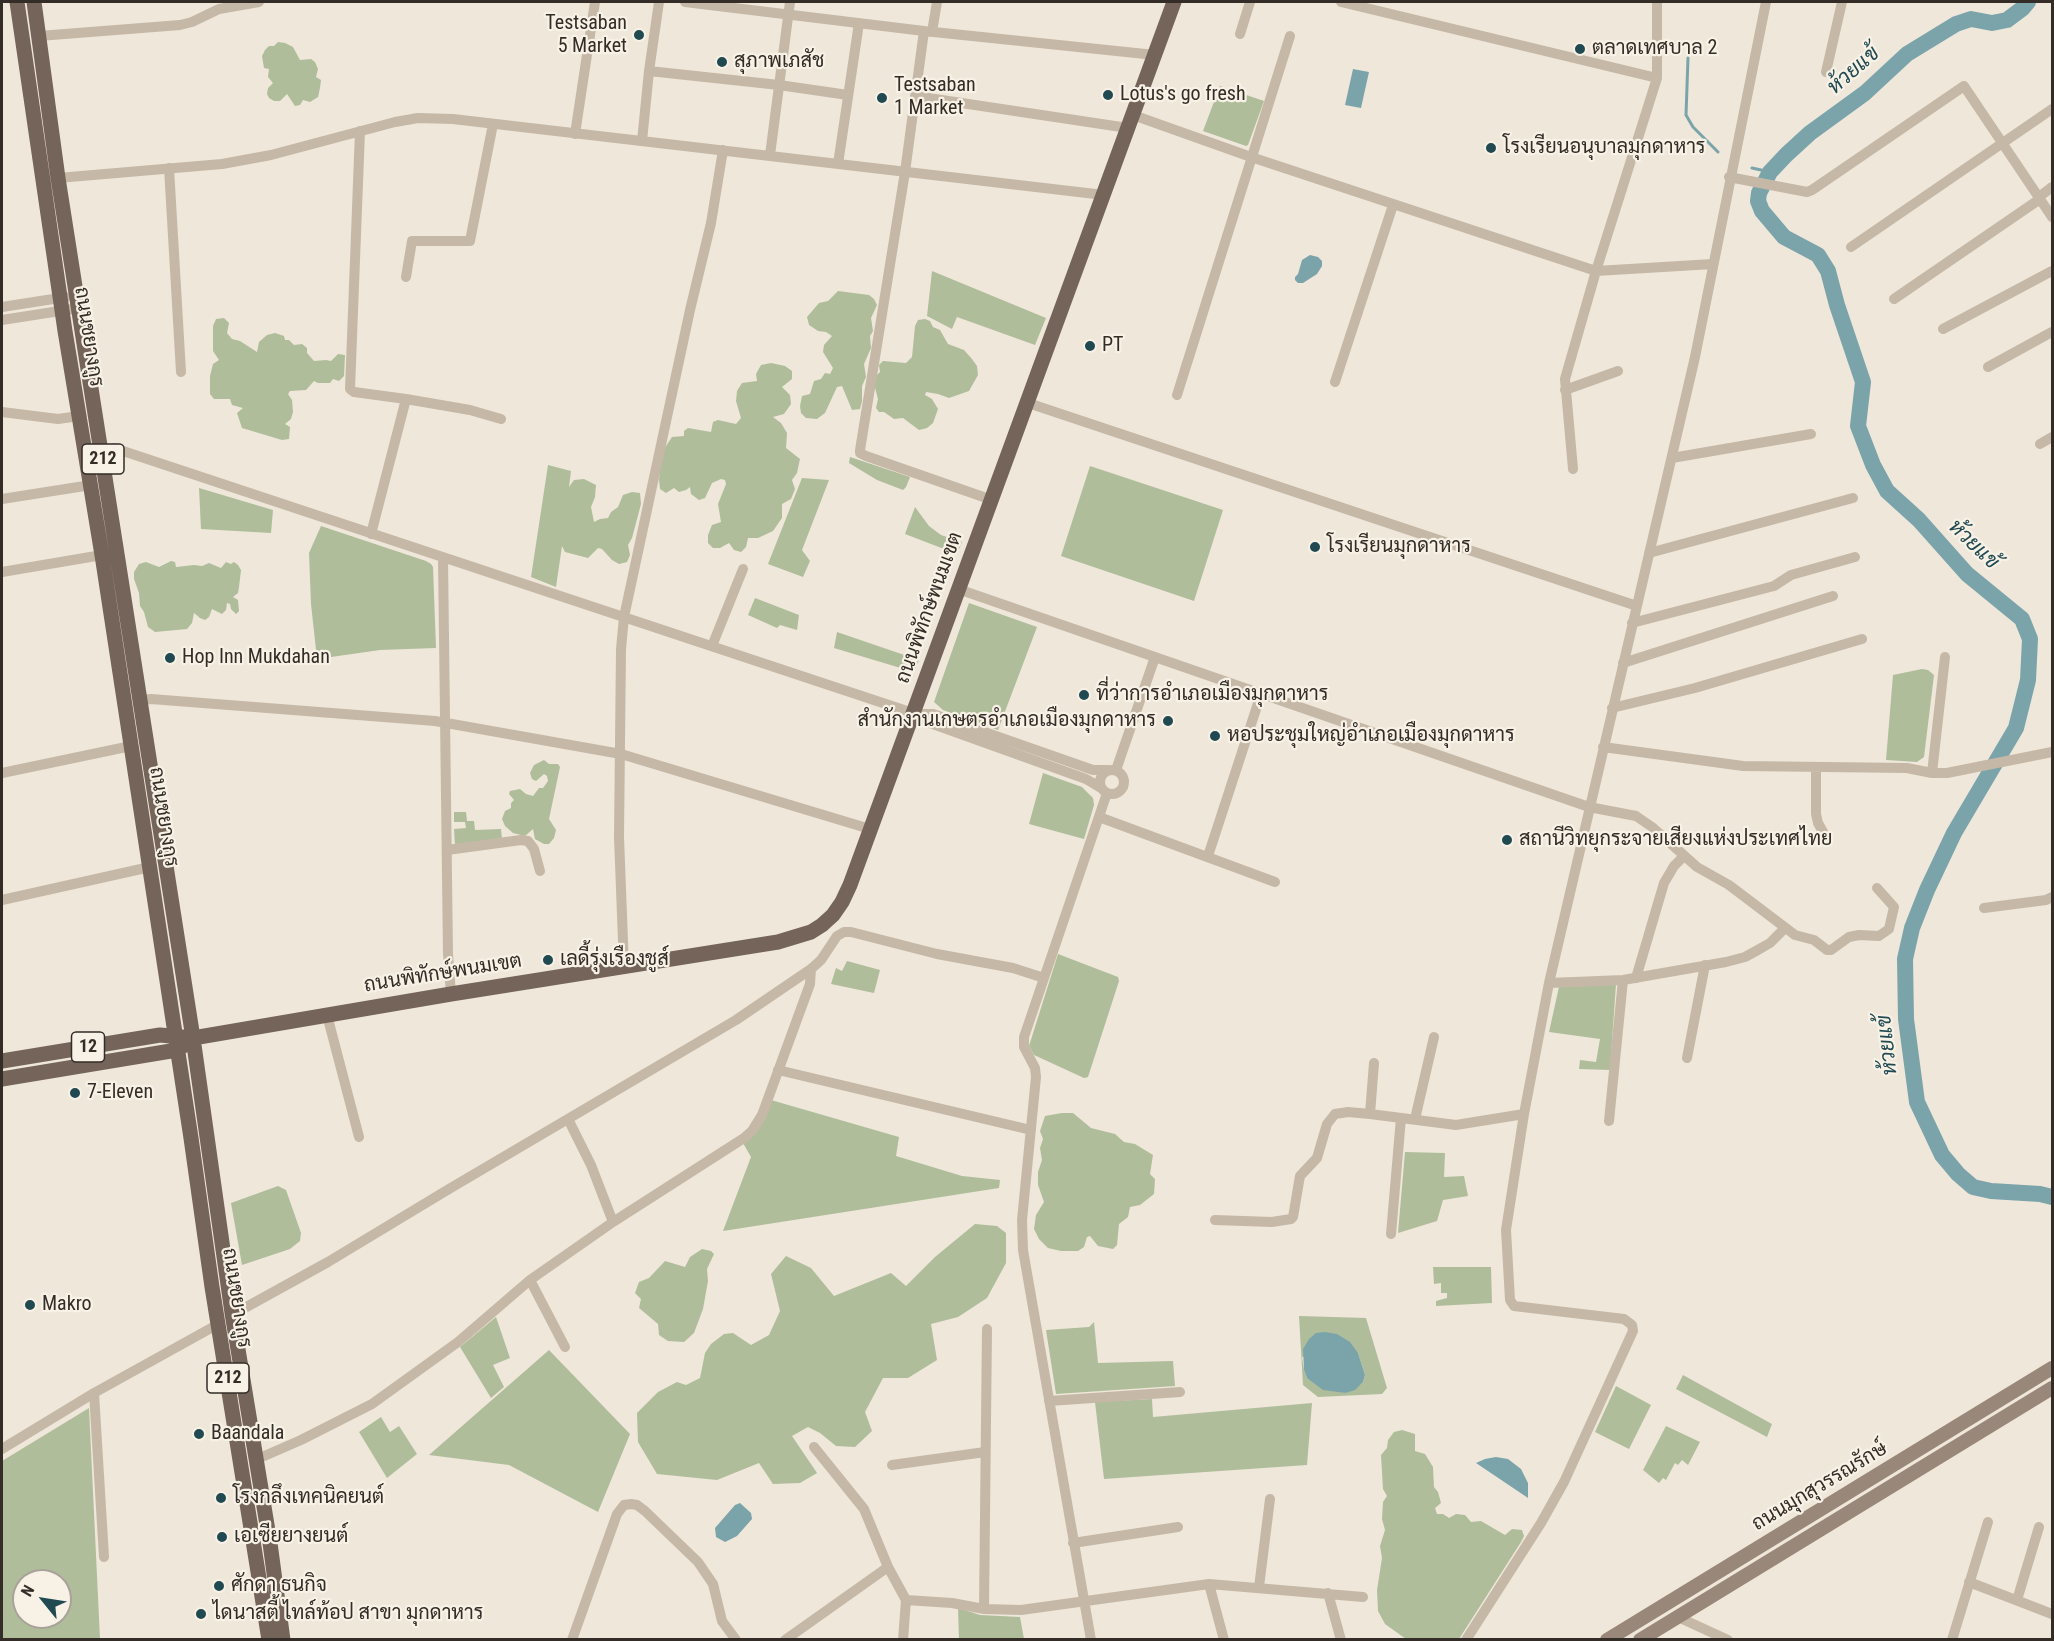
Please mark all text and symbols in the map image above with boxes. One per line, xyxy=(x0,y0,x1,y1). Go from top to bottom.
place label: Testsaban 5 Market xyxy=(545,12,627,59)
marker: Testsaban 5 Market xyxy=(632,28,646,42)
place label: ตลาดเทศบาล 2 xyxy=(1592,37,1717,61)
marker: ตลาดเทศบาล 2 xyxy=(1573,42,1587,56)
water label: ห้วยแข้ xyxy=(1823,42,1885,100)
place label: สุภาพเภสัช xyxy=(734,50,824,74)
marker: สุภาพเภสัช xyxy=(715,55,729,69)
place label: Testsaban 1 Market xyxy=(894,74,976,121)
place label: Lotus's go fresh xyxy=(1120,83,1246,107)
marker: Lotus's go fresh xyxy=(1101,88,1115,102)
marker: Testsaban 1 Market xyxy=(875,91,889,105)
place label: โรงเรียนอนุบาลมุกดาหาร xyxy=(1503,136,1706,160)
marker: โรงเรียนอนุบาลมุกดาหาร xyxy=(1484,141,1498,155)
street label: ถนนชยางกูร xyxy=(68,285,108,389)
place label: PT xyxy=(1102,334,1123,358)
marker: PT xyxy=(1083,339,1097,353)
road number: 212 xyxy=(82,444,124,474)
water label: ห้วยแข้ xyxy=(1942,515,2004,575)
street label: ถนนพิทักษ์พนมเขต xyxy=(891,529,969,687)
place label: โรงเรียนมุกดาหาร xyxy=(1327,535,1471,559)
marker: โรงเรียนมุกดาหาร xyxy=(1308,540,1322,554)
place label: Hop Inn Mukdahan xyxy=(182,646,330,670)
marker: Hop Inn Mukdahan xyxy=(163,651,177,665)
place label: ที่ว่าการอำเภอเมืองมุกดาหาร xyxy=(1096,683,1328,707)
marker: ที่ว่าการอำเภอเมืองมุกดาหาร xyxy=(1077,688,1091,702)
place label: สำนักงานเกษตรอำเภอเมืองมุกดาหาร xyxy=(857,709,1156,733)
marker: สำนักงานเกษตรอำเภอเมืองมุกดาหาร xyxy=(1161,714,1175,728)
place label: หอประชุมใหญ่อำเภอเมืองมุกดาหาร xyxy=(1227,724,1515,748)
marker: หอประชุมใหญ่อำเภอเมืองมุกดาหาร xyxy=(1208,729,1222,743)
street label: ถนนชยางกูร xyxy=(143,765,183,869)
place label: สถานีวิทยุกระจายเสียงแห่งประเทศไทย xyxy=(1519,828,1833,852)
marker: สถานีวิทยุกระจายเสียงแห่งประเทศไทย xyxy=(1500,833,1514,847)
place label: เลดี้รุ่งเรืองชูส์ xyxy=(560,948,669,972)
street label: ถนนพิทักษ์พนมเขต xyxy=(362,950,524,998)
marker: เลดี้รุ่งเรืองชูส์ xyxy=(541,953,555,967)
water label: ห้วยแข้ xyxy=(1872,1013,1904,1077)
road number: 12 xyxy=(72,1032,104,1062)
place label: 7-Eleven xyxy=(87,1081,153,1105)
marker: 7-Eleven xyxy=(68,1086,82,1100)
street label: ถนนชยางกูร xyxy=(216,1246,256,1350)
place label: Makro xyxy=(42,1293,92,1317)
marker: Makro xyxy=(23,1298,37,1312)
road number: 212 xyxy=(207,1363,249,1393)
place label: Baandala xyxy=(211,1422,284,1446)
marker: Baandala xyxy=(192,1427,206,1441)
street label: ถนนมุกสุวรรณรักษ์ xyxy=(1748,1437,1892,1537)
place label: โรงกลึงเทคนิคยนต์ xyxy=(233,1486,384,1510)
marker: โรงกลึงเทคนิคยนต์ xyxy=(214,1491,228,1505)
place label: เอเซียยางยนต์ xyxy=(234,1525,348,1549)
marker: เอเซียยางยนต์ xyxy=(215,1530,229,1544)
north arrow xyxy=(12,1569,72,1629)
place label: ศักดา ธนกิจ xyxy=(231,1574,327,1598)
marker: ศักดา ธนกิจ xyxy=(212,1579,226,1593)
text: N xyxy=(17,1582,38,1600)
place label: ไดนาสตี้ ไทล์ท้อป สาขา มุกดาหาร xyxy=(213,1602,483,1626)
marker: ไดนาสตี้ ไทล์ท้อป สาขา มุกดาหาร xyxy=(194,1607,208,1621)

